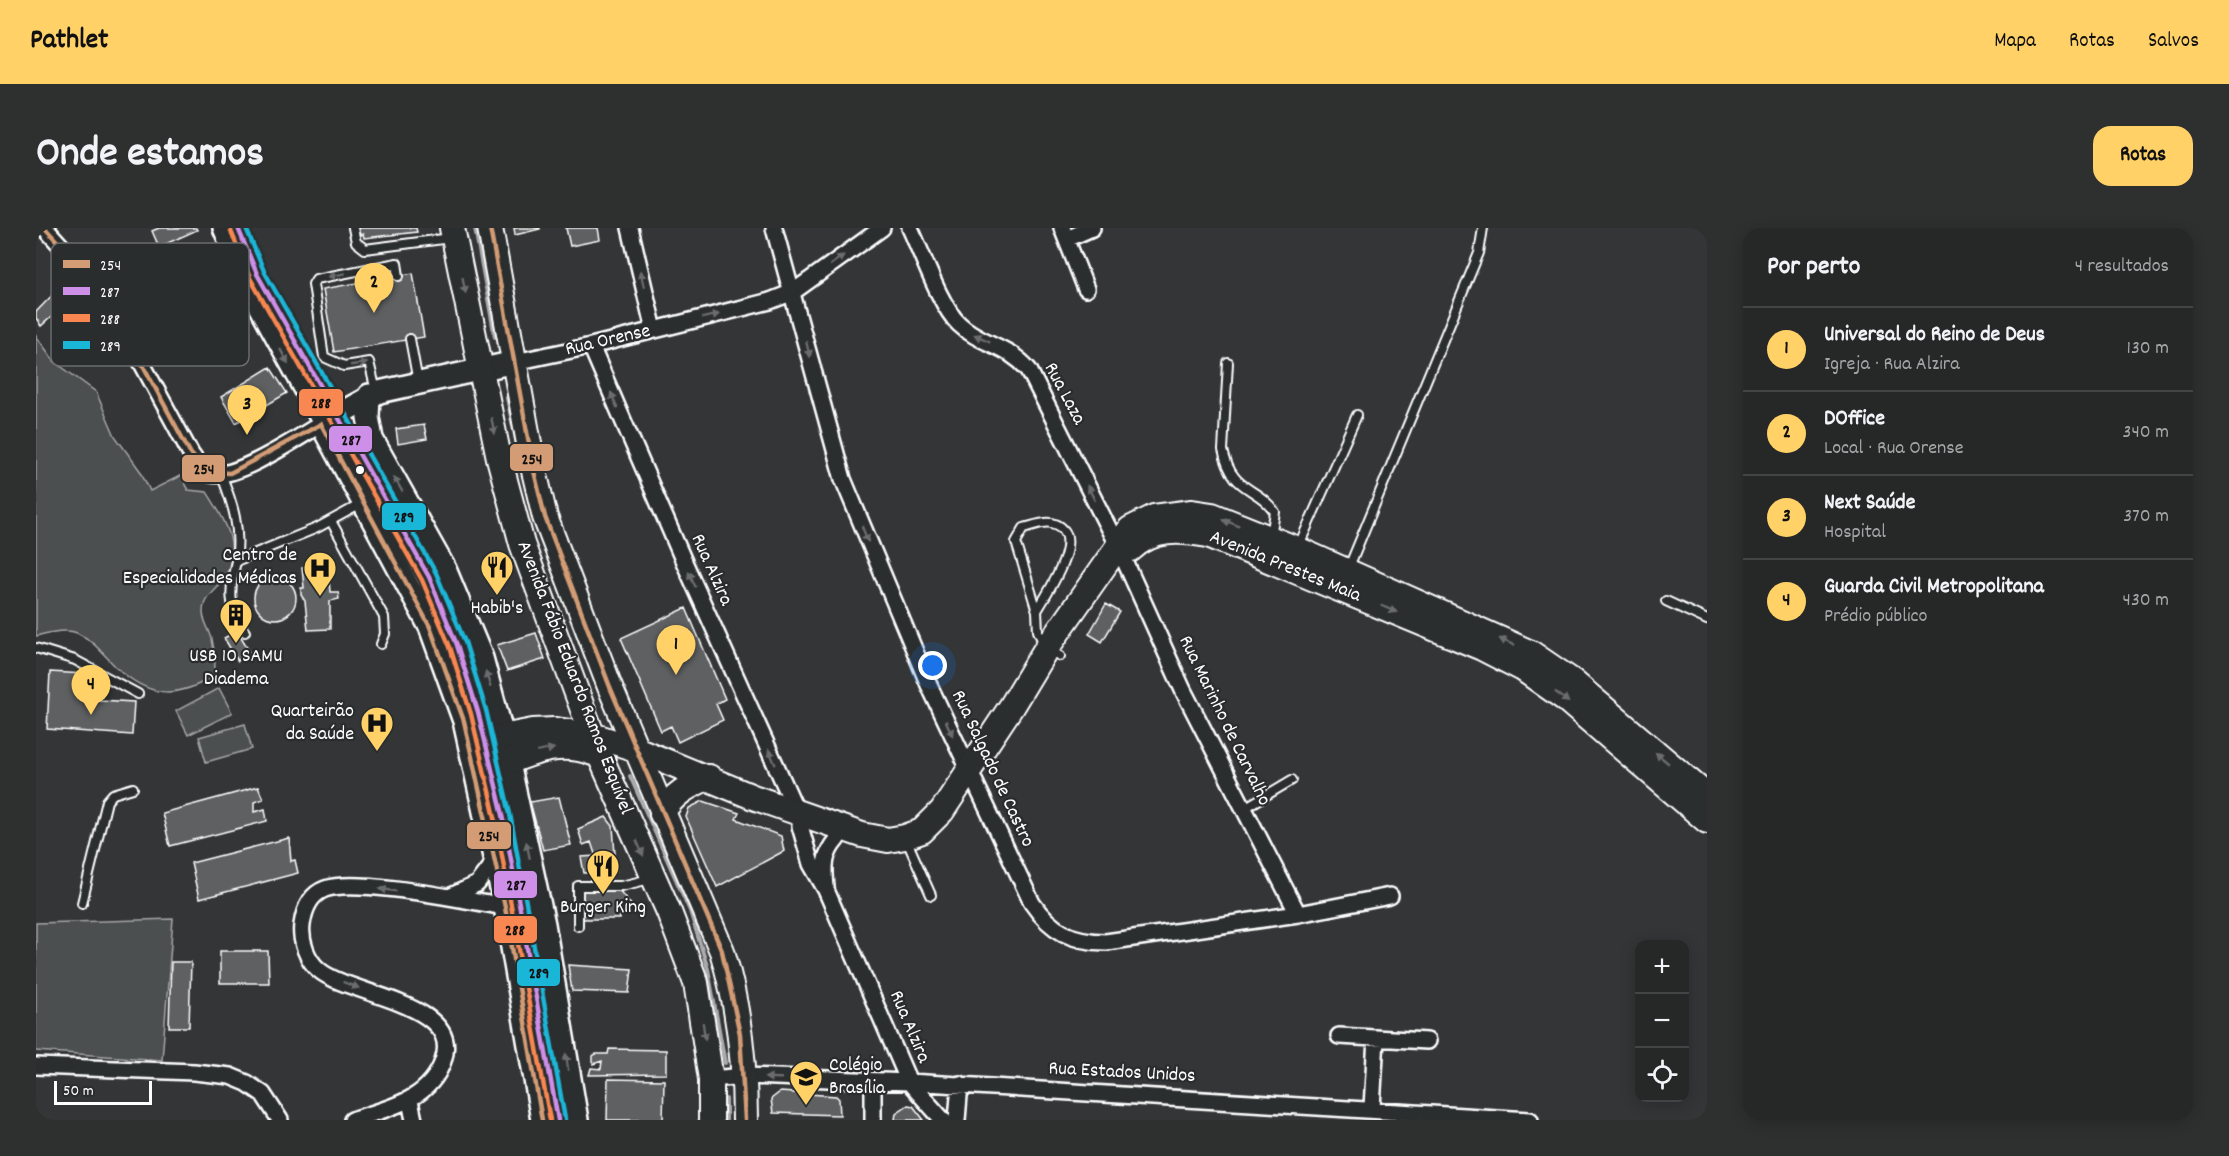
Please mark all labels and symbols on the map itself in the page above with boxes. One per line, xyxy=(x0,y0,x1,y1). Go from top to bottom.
legend xyxy=(51,243,249,366)
one-way arrow xyxy=(829,254,845,266)
text: 254 xyxy=(100,255,121,278)
pin: 2 xyxy=(354,264,394,313)
one-way arrow xyxy=(637,270,647,288)
one-way arrow xyxy=(328,271,347,280)
one-way arrow xyxy=(460,276,469,295)
text: 287 xyxy=(100,282,120,305)
text: 288 xyxy=(100,309,120,332)
one-way arrow xyxy=(702,310,720,320)
street label: Rua Orense xyxy=(563,318,653,364)
one-way arrow xyxy=(973,333,991,343)
text: 289 xyxy=(100,336,121,359)
one-way arrow xyxy=(803,339,813,358)
one-way arrow xyxy=(279,348,289,365)
street label: Rua Laza xyxy=(1036,358,1092,431)
one-way arrow xyxy=(350,359,369,368)
pin: 3 xyxy=(228,386,266,435)
line badge: 288 xyxy=(298,388,344,417)
one-way arrow xyxy=(609,391,619,409)
text: 288 xyxy=(311,393,331,416)
one-way arrow xyxy=(488,417,498,436)
line badge: 287 xyxy=(328,425,373,453)
text: 287 xyxy=(341,430,361,453)
line badge: 254 xyxy=(509,443,554,472)
text: 254 xyxy=(521,449,543,472)
line badge: 254 xyxy=(181,454,226,483)
text: 254 xyxy=(193,459,215,482)
unlabelled marker xyxy=(354,464,366,476)
one-way arrow xyxy=(393,475,403,492)
one-way arrow xyxy=(1086,484,1095,501)
line badge: 289 xyxy=(381,502,427,531)
text: 289 xyxy=(394,507,414,530)
one-way arrow xyxy=(1222,518,1240,527)
street label: Avenida Prestes Maia xyxy=(1205,524,1366,610)
one-way arrow xyxy=(860,526,870,544)
street label: Rua Alzira xyxy=(683,530,740,611)
street label: Avenida Fábio Eduardo Ramos Esquível xyxy=(509,537,639,819)
place label: Centro de Especialidades Médicas xyxy=(123,542,297,593)
restaurant icon: Habib's xyxy=(479,549,515,596)
hospital icon: Centro de Especialidades Médicas xyxy=(302,550,338,597)
one-way arrow xyxy=(687,571,696,588)
place label: Habib's xyxy=(471,595,523,623)
building icon: USB 10 SAMU Diadema xyxy=(218,597,254,644)
one-way arrow xyxy=(1380,605,1398,614)
pin: 1 xyxy=(656,626,696,675)
street label: Rua Marinho de Carvalho xyxy=(1171,631,1277,811)
one-way arrow xyxy=(1498,637,1515,646)
place label: USB 10 SAMU Diadema xyxy=(189,643,283,694)
your location xyxy=(918,651,947,680)
pin: 4 xyxy=(72,666,110,715)
one-way arrow xyxy=(483,670,492,688)
street label: Rua Salgado de Castro xyxy=(943,686,1041,852)
one-way arrow xyxy=(1554,691,1570,704)
place label: Quarteirão da Saúde xyxy=(271,698,354,749)
hospital icon: Quarteirão da Saúde xyxy=(359,705,395,752)
one-way arrow xyxy=(945,719,954,736)
one-way arrow xyxy=(536,745,555,754)
one-way arrow xyxy=(768,748,777,765)
one-way arrow xyxy=(1655,752,1670,765)
line badge: 254 xyxy=(466,821,512,850)
text: 254 xyxy=(478,826,500,849)
one-way arrow xyxy=(636,839,645,856)
one-way arrow xyxy=(523,840,532,859)
restaurant icon: Burger King xyxy=(585,848,621,895)
line badge: 287 xyxy=(493,870,538,899)
text: 287 xyxy=(506,875,526,898)
one-way arrow xyxy=(378,885,397,894)
place label: Burger King xyxy=(560,894,646,922)
line badge: 288 xyxy=(493,915,538,944)
text: 288 xyxy=(505,920,525,943)
line badge: 289 xyxy=(516,958,561,987)
text: 289 xyxy=(529,963,549,986)
one-way arrow xyxy=(342,981,360,990)
street label: Rua Alzira xyxy=(881,987,937,1068)
one-way arrow xyxy=(700,1021,709,1040)
place label: Colégio Brasília xyxy=(829,1052,886,1103)
one-way arrow xyxy=(562,1053,571,1072)
street label: Rua Estados Unidos xyxy=(1048,1055,1196,1091)
school or university icon: Colégio Brasília xyxy=(788,1059,824,1106)
one-way arrow xyxy=(763,1073,782,1082)
scale bar xyxy=(54,1078,152,1106)

